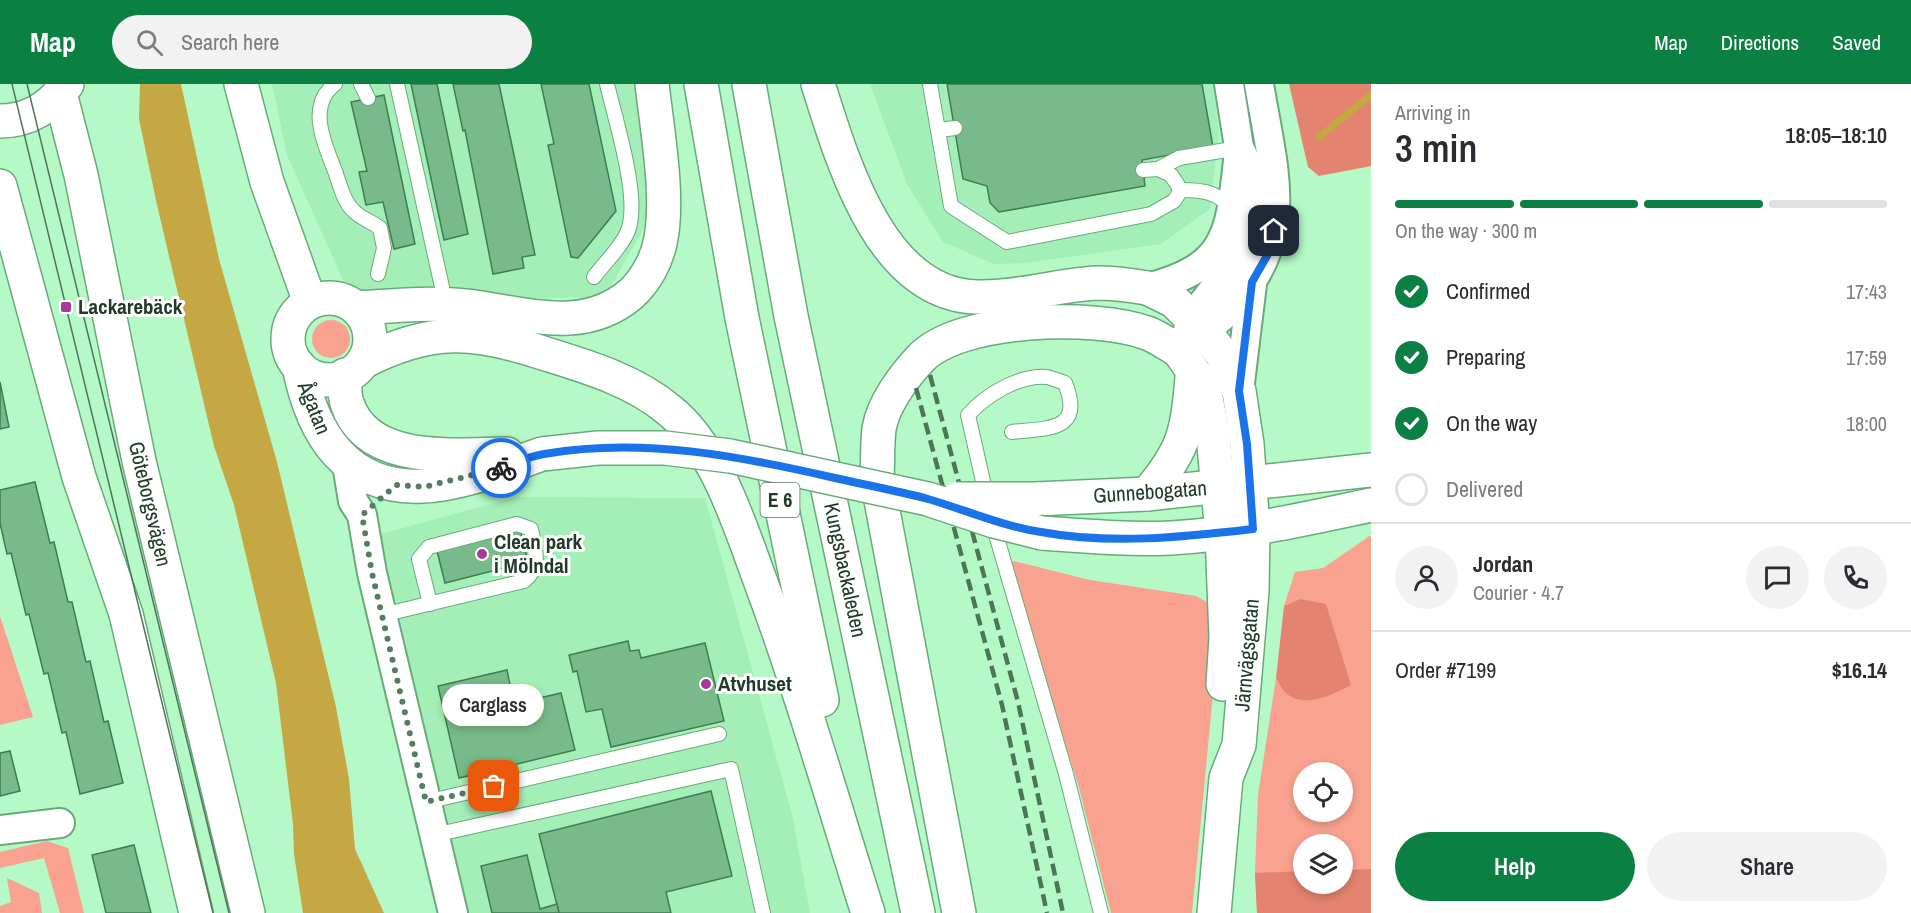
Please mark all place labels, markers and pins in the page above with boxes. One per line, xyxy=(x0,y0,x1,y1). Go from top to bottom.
pin xyxy=(1248,205,1299,256)
place label: Lackarebäck xyxy=(78,292,183,321)
marker: Lackarebäck xyxy=(59,300,73,314)
place label: Clean park i Mölndal xyxy=(494,527,582,580)
marker: Clean park i Mölndal xyxy=(475,547,489,561)
place label: Atvhuset xyxy=(718,669,792,698)
marker: Atvhuset xyxy=(699,677,713,691)
callout: Carglass xyxy=(443,684,545,726)
pin xyxy=(468,760,519,811)

